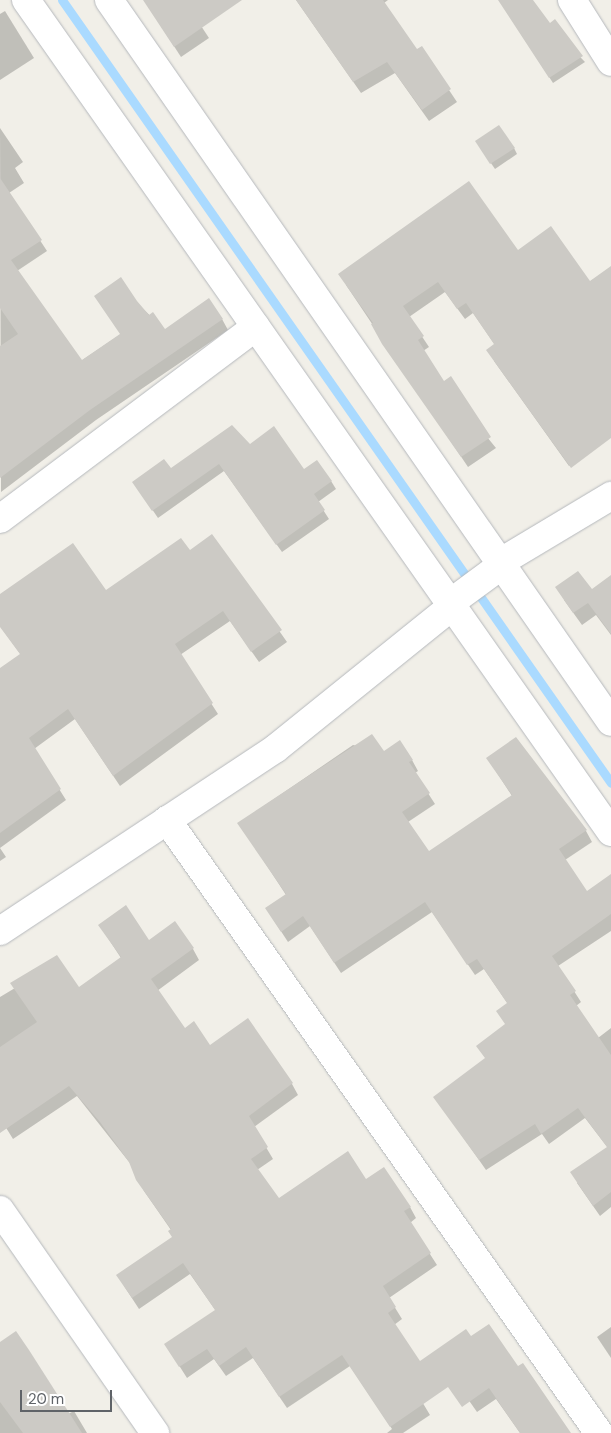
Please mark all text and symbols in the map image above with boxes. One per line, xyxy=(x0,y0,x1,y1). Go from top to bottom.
scale bar xyxy=(22,1380,115,1412)
text: 20 m xyxy=(28,1389,64,1409)

